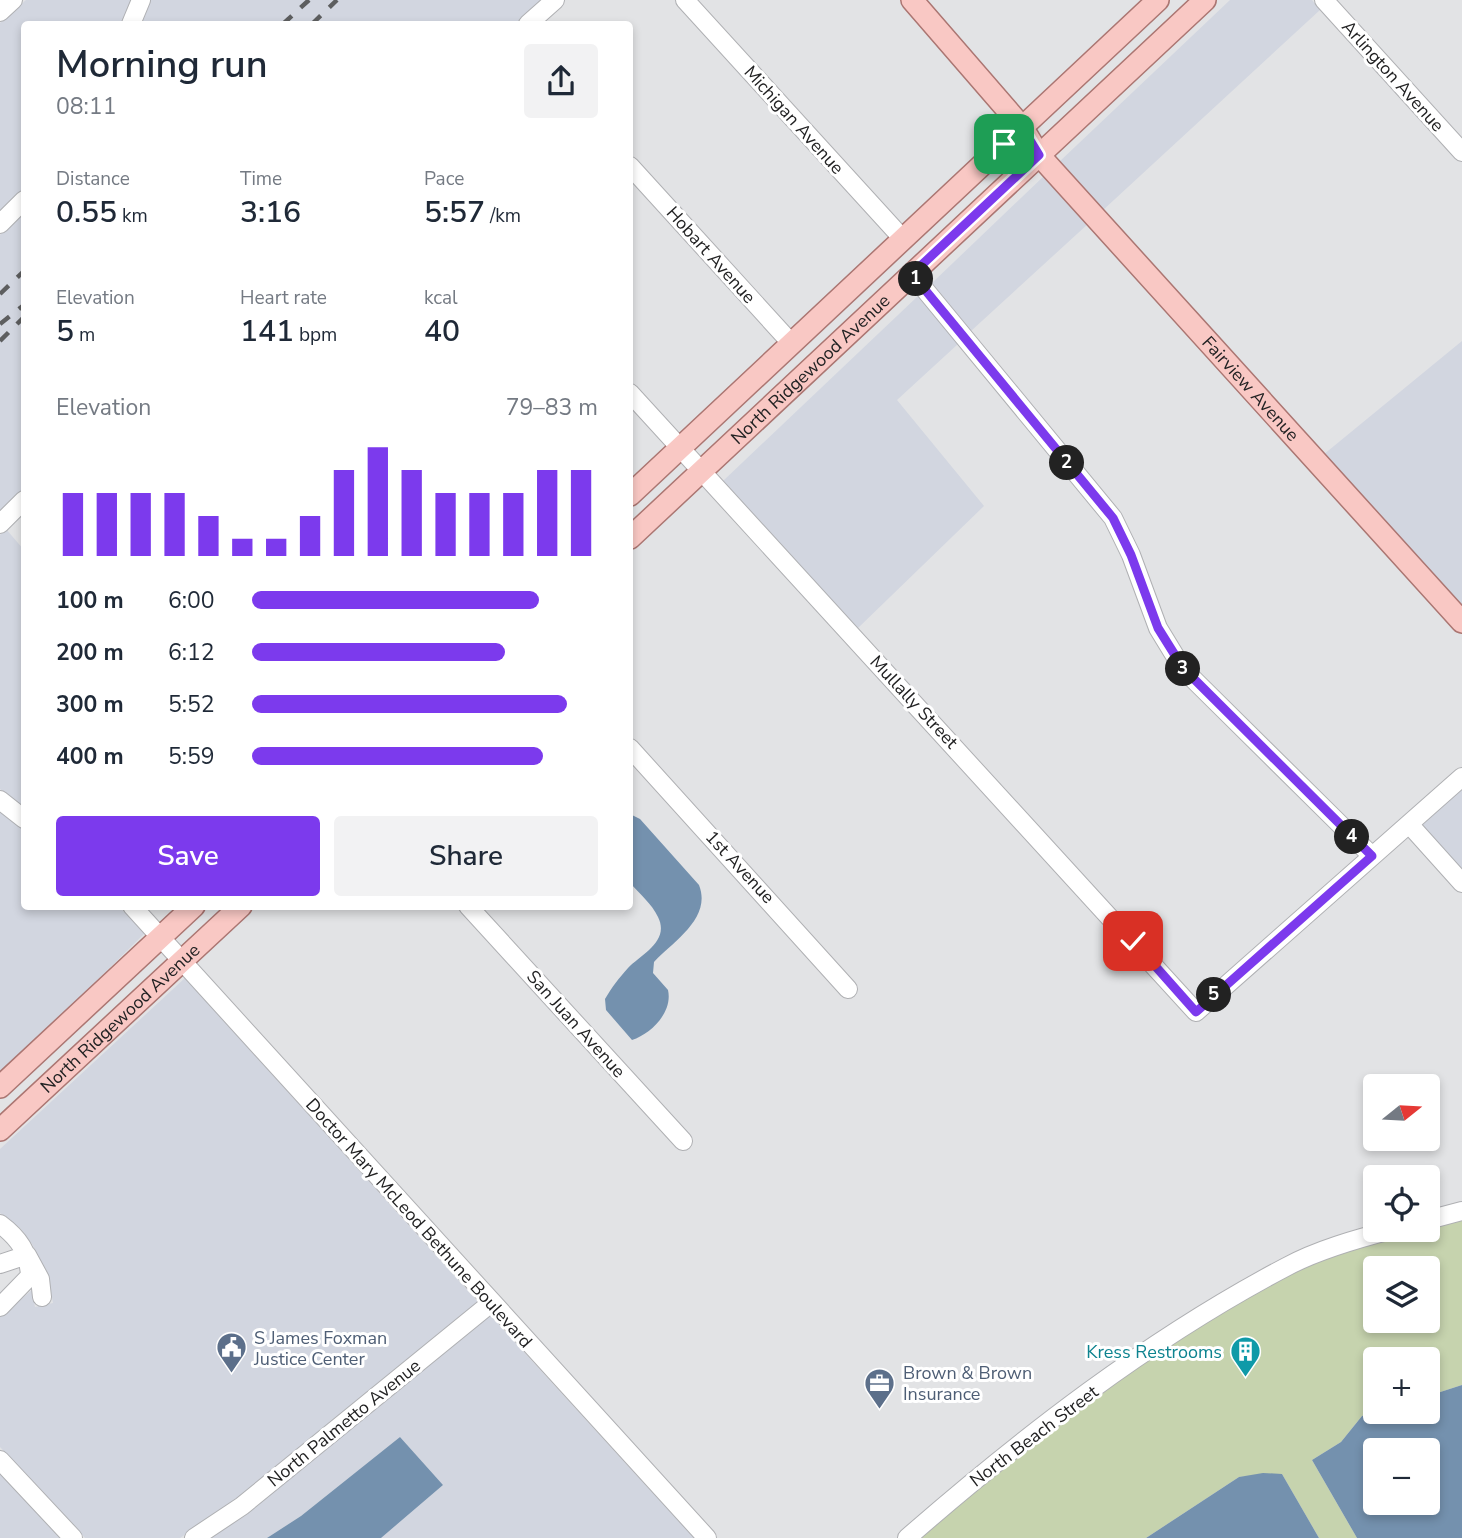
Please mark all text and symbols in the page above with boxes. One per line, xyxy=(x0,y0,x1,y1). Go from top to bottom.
street label: Arlington Avenue xyxy=(1337,15,1449,137)
text: Morning run xyxy=(56,39,268,90)
button: share xyxy=(524,44,598,118)
street label: Michigan Avenue xyxy=(739,61,849,179)
text: 08:11 xyxy=(56,91,116,122)
pin xyxy=(974,114,1034,174)
icon: arrive xyxy=(985,125,1023,163)
text: Distance xyxy=(56,166,130,192)
text: Time xyxy=(240,166,282,192)
text: Pace xyxy=(424,166,464,192)
text: 0.55 xyxy=(56,192,117,233)
text: 3:16 xyxy=(240,192,301,233)
text: 5:57 xyxy=(424,192,485,233)
street label: Hobart Avenue xyxy=(661,201,761,309)
text: km xyxy=(117,203,148,229)
text: /km xyxy=(485,203,521,229)
pin: 1 xyxy=(898,262,934,296)
text: 1 xyxy=(910,265,921,291)
text: Elevation xyxy=(56,285,135,311)
text: Heart rate xyxy=(240,285,327,311)
text: kcal xyxy=(424,285,458,311)
street label: North Ridgewood Avenue xyxy=(726,289,895,450)
text: 5 xyxy=(56,311,74,352)
text: 141 xyxy=(240,311,294,352)
text: 40 xyxy=(424,311,460,352)
text: m xyxy=(74,322,95,348)
text: bpm xyxy=(294,322,337,348)
street label: Fairview Avenue xyxy=(1197,331,1305,446)
text: Elevation xyxy=(56,392,151,423)
text: 79–83 m xyxy=(506,392,598,423)
pin: 2 xyxy=(1050,446,1084,480)
text: 2 xyxy=(1061,449,1072,475)
text: 100 m xyxy=(56,585,124,616)
text: 6:00 xyxy=(168,585,215,616)
text: 200 m xyxy=(56,637,124,668)
text: 6:12 xyxy=(168,637,215,668)
street label: Mullally Street xyxy=(865,650,964,754)
pin: 3 xyxy=(1166,652,1200,686)
text: 3 xyxy=(1177,655,1188,681)
text: 300 m xyxy=(56,689,124,720)
text: 5:52 xyxy=(168,689,215,720)
text: 400 m xyxy=(56,741,124,772)
text: 5:59 xyxy=(168,741,215,772)
button: Save xyxy=(56,816,320,896)
button: Share xyxy=(334,816,598,896)
pin: 4 xyxy=(1334,820,1370,854)
text: 4 xyxy=(1346,823,1357,849)
street label: 1st Avenue xyxy=(700,825,780,909)
pin xyxy=(1103,911,1163,971)
icon: check xyxy=(1114,922,1152,960)
street label: North Ridgewood Avenue xyxy=(35,938,205,1099)
street label: San Juan Avenue xyxy=(521,965,631,1083)
pin: 5 xyxy=(1196,978,1232,1012)
text: 5 xyxy=(1208,981,1219,1007)
north arrow xyxy=(1363,1074,1440,1152)
map controls xyxy=(1363,1074,1440,1515)
street label: Doctor Mary McLeod Bethune Boulevard xyxy=(300,1093,538,1353)
button: locate xyxy=(1363,1165,1440,1242)
button: layers xyxy=(1363,1256,1440,1333)
place label: S James Foxman Justice Center xyxy=(253,1326,387,1371)
public building icon: S James Foxman Justice Center xyxy=(214,1331,248,1375)
building icon: Kress Restrooms xyxy=(1228,1335,1262,1379)
place label: Kress Restrooms xyxy=(1086,1340,1222,1364)
button: + xyxy=(1363,1347,1440,1424)
street label: North Palmetto Avenue xyxy=(262,1354,426,1492)
place label: Brown & Brown Insurance xyxy=(903,1361,1032,1406)
office icon: Brown & Brown Insurance xyxy=(863,1366,897,1410)
street label: North Beach Street xyxy=(965,1379,1104,1492)
button: − xyxy=(1363,1438,1440,1515)

